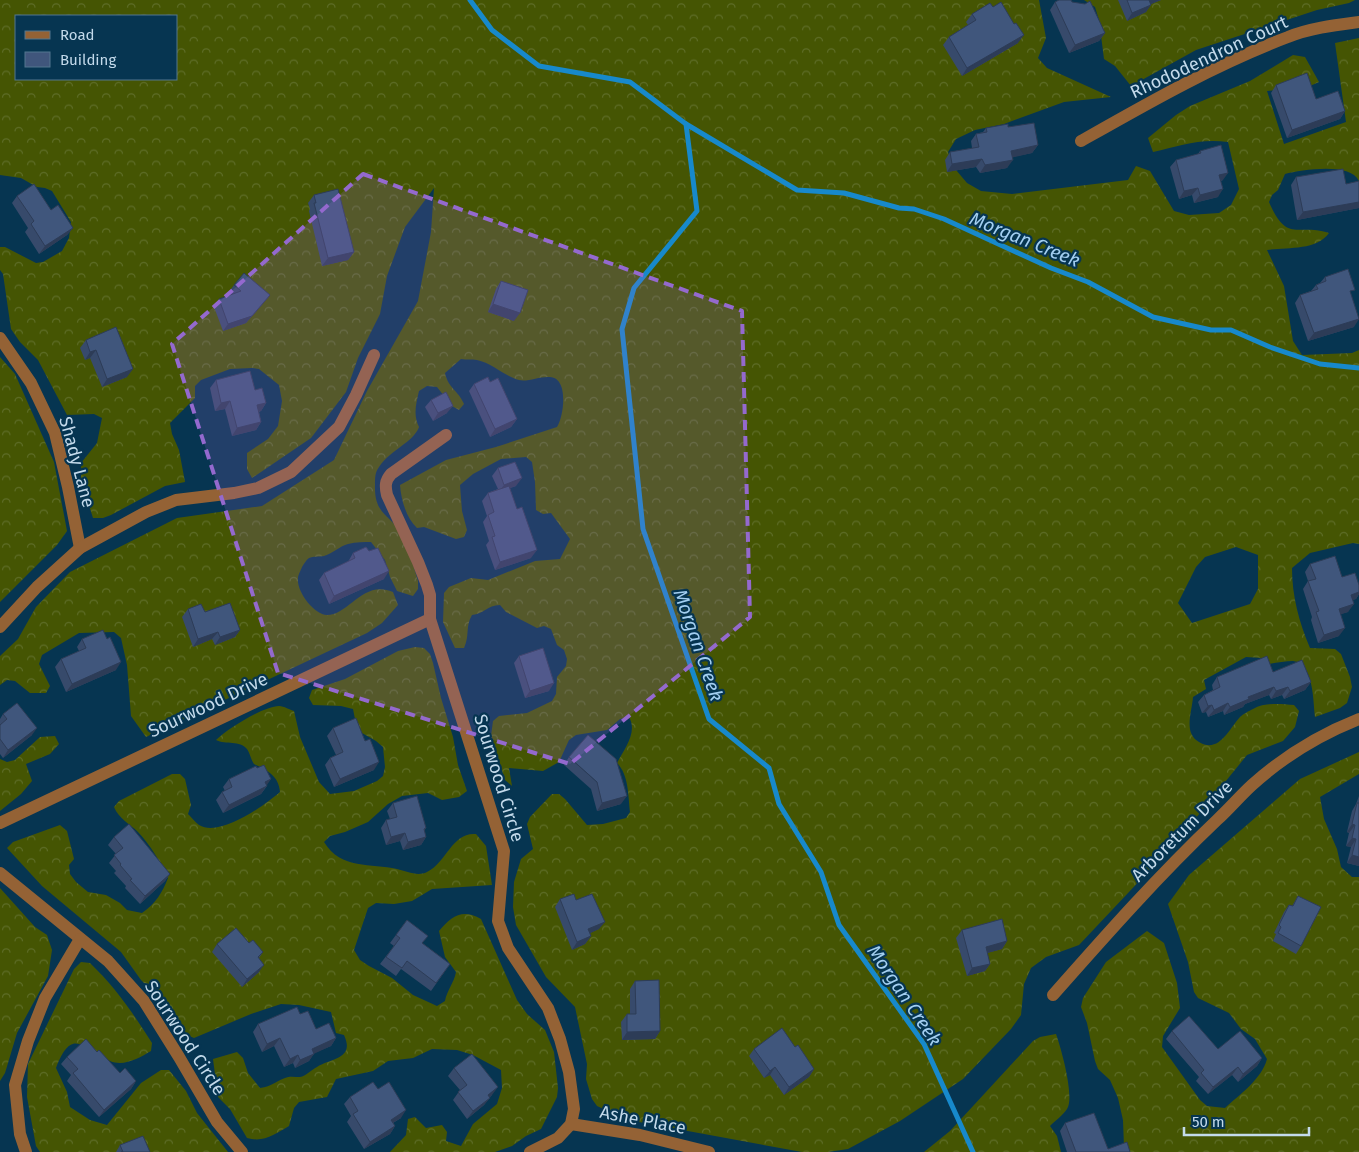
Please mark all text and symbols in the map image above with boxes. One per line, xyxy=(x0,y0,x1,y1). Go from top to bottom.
street label: Rhododendron Court xyxy=(1127,11,1292,103)
legend xyxy=(15,15,178,80)
text: Road xyxy=(60,26,95,44)
text: Building xyxy=(60,51,116,69)
water label: Morgan Creek xyxy=(966,207,1083,272)
street label: Shady Lane xyxy=(54,414,100,510)
water label: Morgan Creek xyxy=(669,586,728,704)
street label: Sourwood Drive xyxy=(145,668,271,742)
street label: Sourwood Circle xyxy=(469,711,529,845)
street label: Arboretum Drive xyxy=(1127,776,1237,886)
water label: Morgan Creek xyxy=(862,940,947,1050)
street label: Sourwood Circle xyxy=(140,976,230,1100)
street label: Ashe Place xyxy=(598,1101,688,1139)
scale bar xyxy=(1184,1104,1309,1136)
text: 50 m xyxy=(1192,1113,1225,1131)

